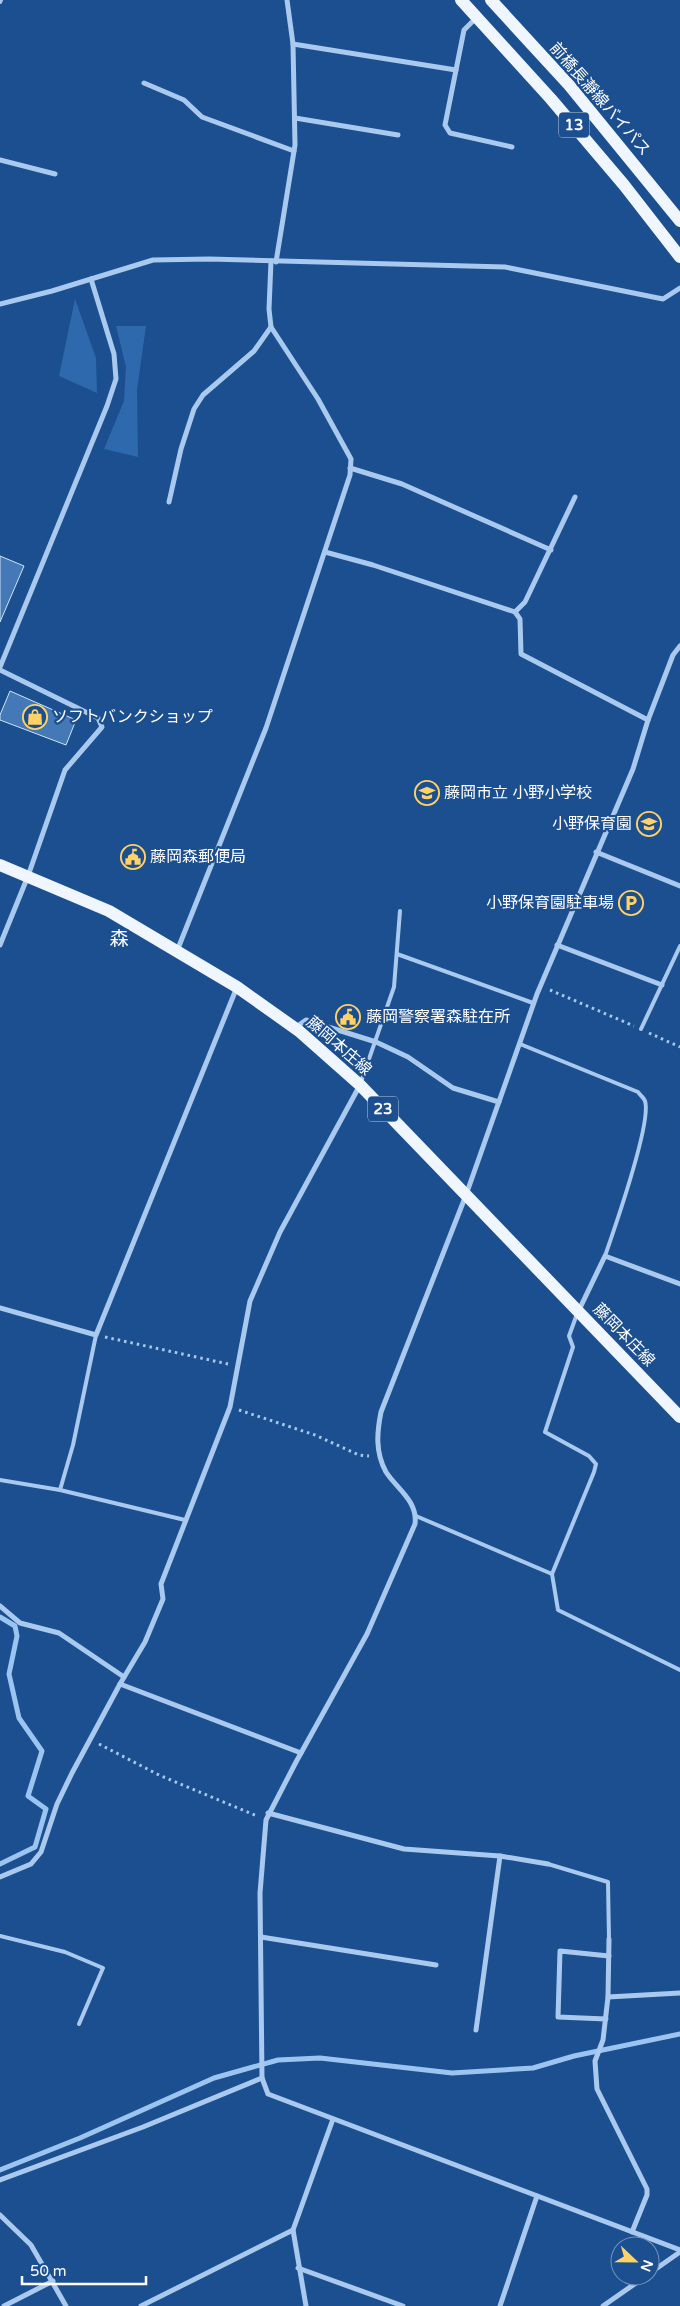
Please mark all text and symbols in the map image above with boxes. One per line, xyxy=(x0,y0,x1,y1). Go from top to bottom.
street label: 前橋長瀞線バイパス xyxy=(545,38,655,160)
road number: 13 xyxy=(559,112,589,138)
shop icon: ソフトバンクショップ xyxy=(22,704,48,730)
place label: ソフトバンクショップ xyxy=(52,707,213,727)
school or university icon: 藤岡市立 小野小学校 xyxy=(414,780,440,806)
place label: 藤岡市立 小野小学校 xyxy=(444,783,592,803)
school or university icon: 小野保育園 xyxy=(636,811,662,837)
place label: 小野保育園 xyxy=(552,814,632,834)
public building icon: 藤岡森郵便局 xyxy=(120,844,146,870)
place label: 藤岡森郵便局 xyxy=(150,847,246,867)
parking icon: 小野保育園駐車場 xyxy=(618,890,644,916)
place label: 小野保育園駐車場 xyxy=(486,893,614,913)
district label: 森 xyxy=(109,928,129,950)
public building icon: 藤岡警察署森駐在所 xyxy=(335,1004,361,1030)
place label: 藤岡警察署森駐在所 xyxy=(366,1007,510,1027)
street label: 藤岡本庄線 xyxy=(302,1012,376,1080)
road number: 23 xyxy=(368,1096,398,1122)
street label: 藤岡本庄線 xyxy=(589,1299,659,1371)
north arrow xyxy=(610,2236,660,2286)
scale bar xyxy=(22,2254,146,2286)
text: N xyxy=(637,2257,657,2274)
text: 50 m xyxy=(30,2262,67,2280)

